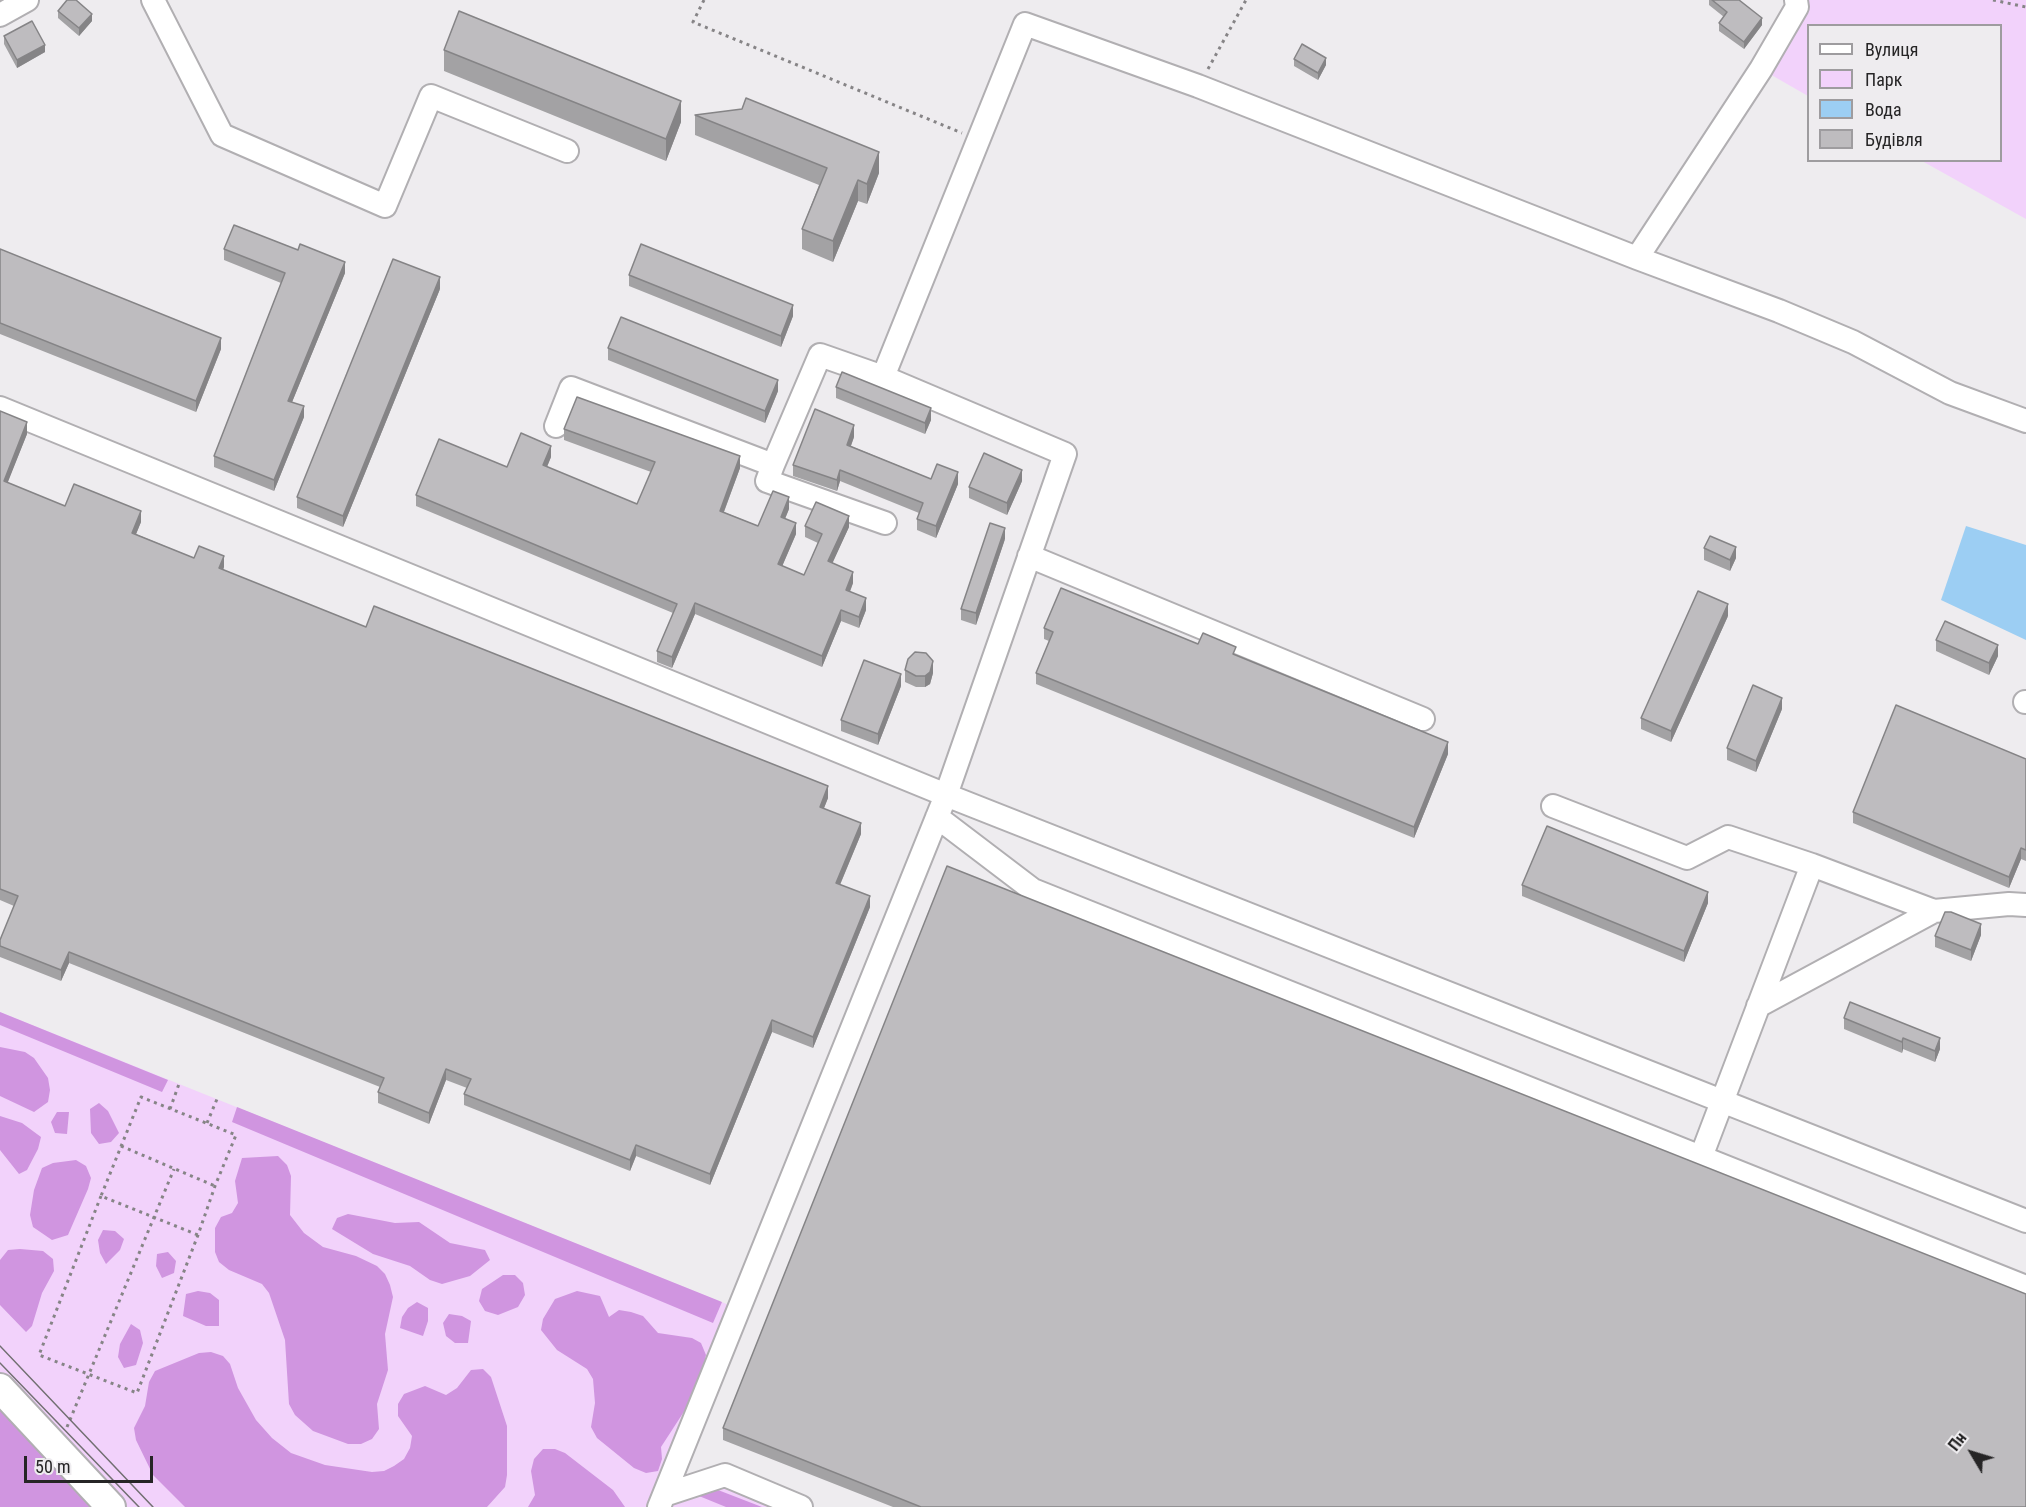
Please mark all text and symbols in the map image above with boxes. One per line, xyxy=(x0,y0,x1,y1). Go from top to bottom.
legend xyxy=(1807,24,2002,162)
text: Вулиця xyxy=(1865,39,1919,60)
text: Парк xyxy=(1865,69,1902,90)
text: Вода xyxy=(1865,99,1902,120)
text: Будівля xyxy=(1865,129,1923,150)
north arrow xyxy=(1942,1423,2002,1483)
text: Пн xyxy=(1944,1429,1970,1454)
scale bar xyxy=(27,1444,156,1482)
text: 50 m xyxy=(35,1456,70,1477)

